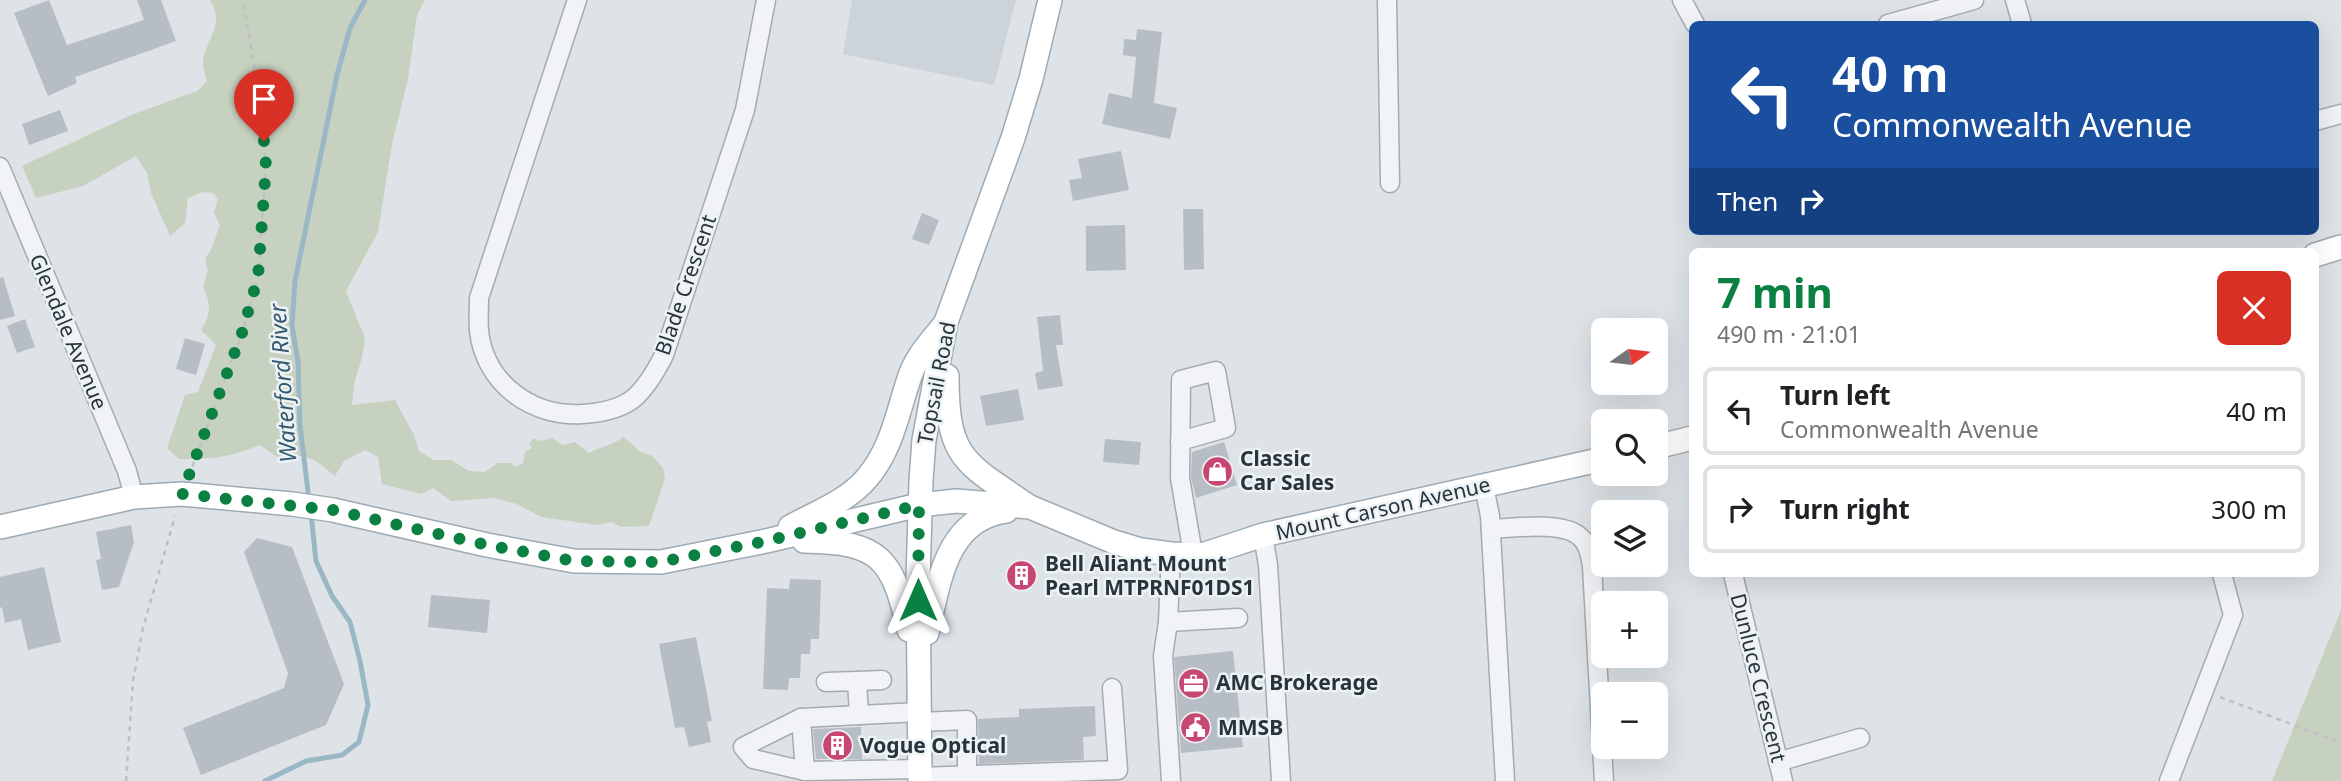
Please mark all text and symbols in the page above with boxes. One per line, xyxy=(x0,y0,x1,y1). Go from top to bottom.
text: 40 m xyxy=(1832,40,1949,106)
icon: left xyxy=(1717,49,1808,140)
pin xyxy=(234,69,294,141)
icon: arrive xyxy=(245,80,283,118)
text: Commonwealth Avenue xyxy=(1832,103,2192,146)
icon: right xyxy=(1792,182,1830,220)
text: Then xyxy=(1717,183,1778,219)
street label: Blade Crescent xyxy=(648,210,722,359)
street label: Glendale Avenue xyxy=(23,249,114,414)
text: 7 min xyxy=(1717,263,1833,320)
button: close xyxy=(2217,271,2291,345)
water label: Waterford River xyxy=(260,302,304,464)
north arrow xyxy=(1591,318,1668,396)
map controls xyxy=(1591,318,1668,759)
text: 490 m · 21:01 xyxy=(1717,318,1861,350)
street label: Topsail Road xyxy=(910,319,962,447)
text: Turn left xyxy=(1780,377,1891,413)
icon: left xyxy=(1721,392,1759,430)
text: 40 m xyxy=(2226,393,2287,429)
button: search xyxy=(1591,409,1668,486)
text: Commonwealth Avenue xyxy=(1780,413,2039,445)
place label: Classic Car Sales xyxy=(1240,444,1334,496)
shop icon: Classic Car Sales xyxy=(1200,454,1234,488)
street label: Mount Carson Avenue xyxy=(1273,470,1493,546)
icon: right xyxy=(1721,490,1759,528)
text: Turn right xyxy=(1780,491,1910,527)
text: 300 m xyxy=(2211,491,2287,527)
button: layers xyxy=(1591,500,1668,577)
place label: Bell Aliant Mount Pearl MTPRNF01DS1 xyxy=(1045,549,1255,601)
building icon: Bell Aliant Mount Pearl MTPRNF01DS1 xyxy=(1005,559,1039,593)
position arrow xyxy=(881,563,955,637)
street label: Dunluce Crescent xyxy=(1724,590,1794,765)
button: + xyxy=(1591,591,1668,668)
office icon: AMC Brokerage xyxy=(1176,666,1210,700)
place label: AMC Brokerage xyxy=(1216,668,1378,696)
button: − xyxy=(1591,682,1668,759)
public building icon: MMSB xyxy=(1178,711,1212,745)
place label: MMSB xyxy=(1218,713,1283,741)
building icon: Vogue Optical xyxy=(820,729,854,763)
place label: Vogue Optical xyxy=(860,731,1006,759)

